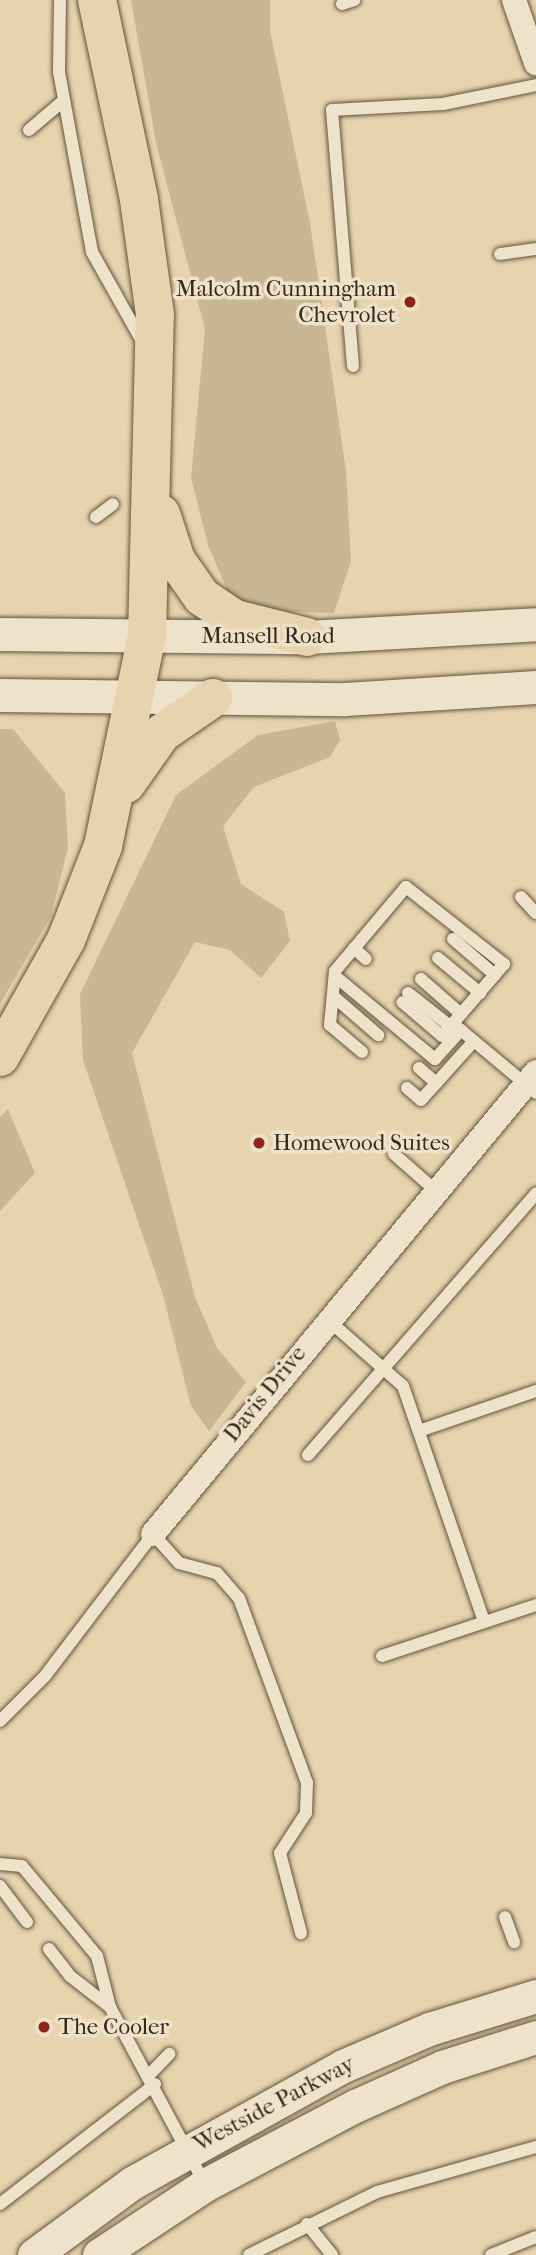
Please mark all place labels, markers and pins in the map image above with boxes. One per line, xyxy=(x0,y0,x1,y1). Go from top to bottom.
place label: Malcolm Cunningham Chevrolet xyxy=(176,275,396,329)
marker: Malcolm Cunningham Chevrolet xyxy=(402,294,418,310)
place label: Homewood Suites xyxy=(273,1129,450,1157)
marker: Homewood Suites xyxy=(251,1135,267,1151)
place label: The Cooler xyxy=(58,2013,169,2041)
marker: The Cooler xyxy=(36,2019,52,2035)

